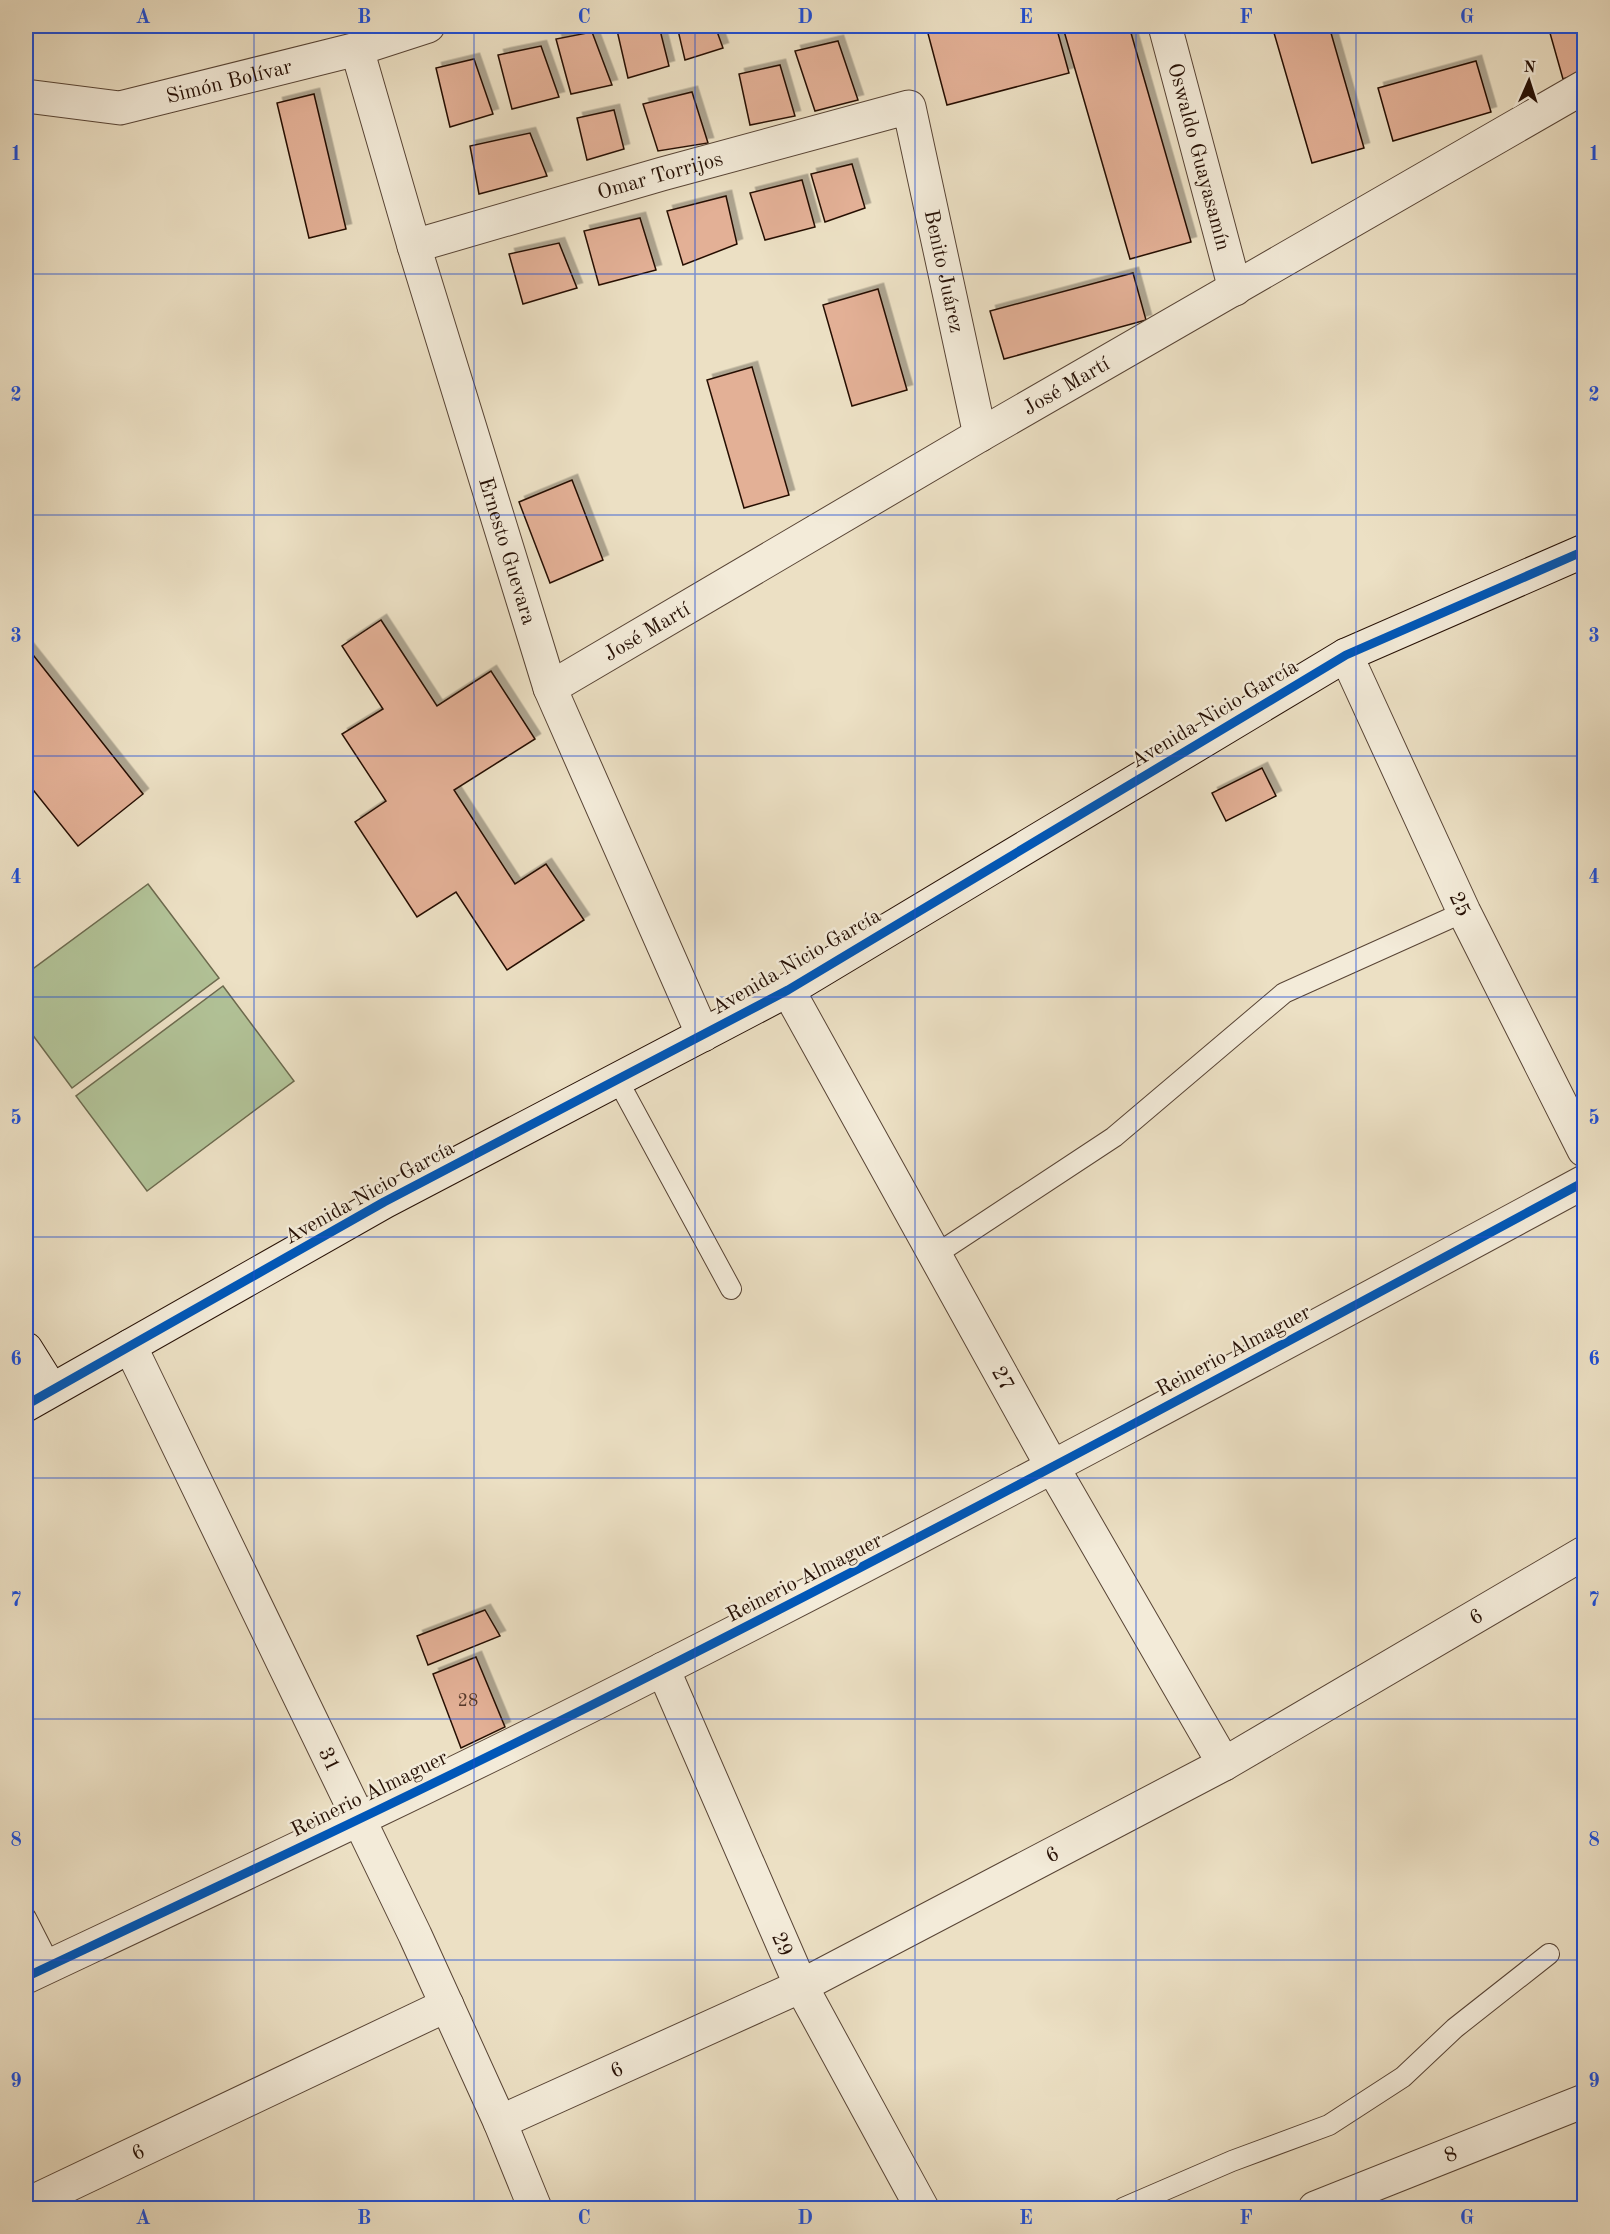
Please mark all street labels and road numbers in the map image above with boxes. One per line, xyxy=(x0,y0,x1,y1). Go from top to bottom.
street label: Simón Bolívar xyxy=(164,57,295,108)
street label: Oswaldo Guayasamín xyxy=(1163,61,1233,253)
street label: Omar Torrijos xyxy=(595,149,725,204)
street label: Benito Juárez xyxy=(920,208,967,335)
street label: José Martí xyxy=(1020,354,1114,420)
street label: Ernesto Guevara xyxy=(474,475,539,627)
street label: José Martí xyxy=(601,599,694,666)
street label: Avenida Nicio García xyxy=(1128,656,1302,772)
street label: 25 xyxy=(1444,889,1474,920)
street label: Avenida Nicio García xyxy=(709,905,885,1019)
street label: Avenida Nicio García xyxy=(281,1138,458,1249)
street label: Reinerio Almaguer xyxy=(1153,1302,1315,1401)
street label: 27 xyxy=(987,1363,1017,1395)
street label: Reinerio Almaguer xyxy=(723,1530,886,1627)
street label: 6 xyxy=(1466,1606,1487,1630)
street label: 31 xyxy=(314,1744,343,1775)
street label: Reinerio Almaguer xyxy=(288,1747,452,1841)
street label: 6 xyxy=(1043,1843,1063,1868)
street label: 29 xyxy=(767,1929,796,1960)
street label: 6 xyxy=(607,2059,627,2083)
street label: 6 xyxy=(129,2141,149,2165)
street label: 8 xyxy=(1442,2143,1461,2167)

